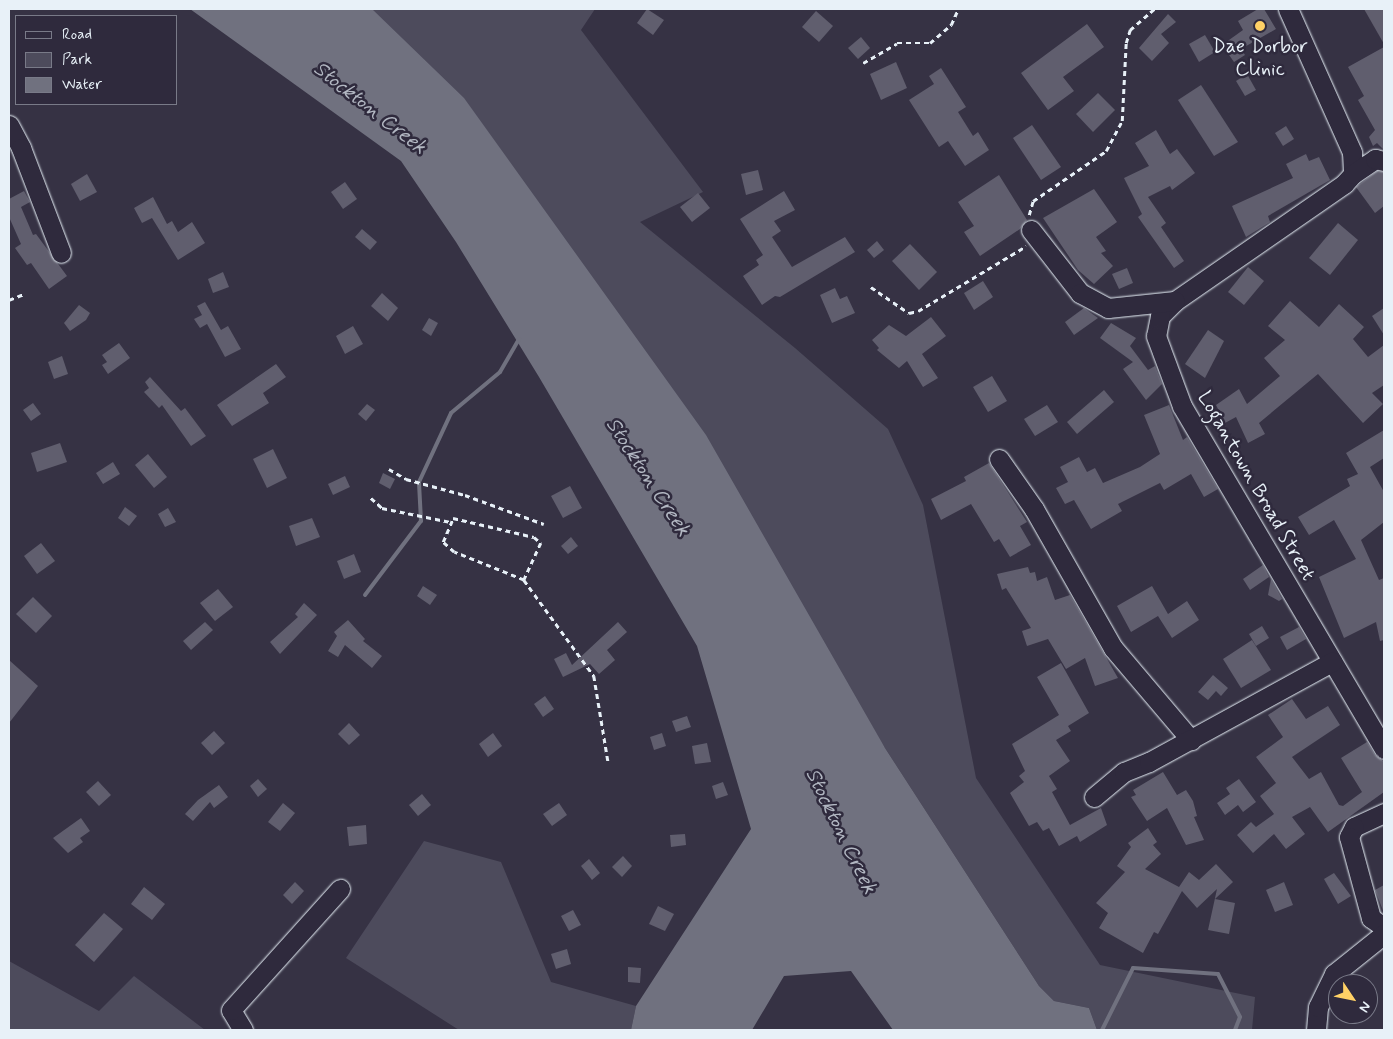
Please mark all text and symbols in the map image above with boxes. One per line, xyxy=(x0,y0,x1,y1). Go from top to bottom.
legend xyxy=(15,15,178,105)
marker: Dae Dorbor Clinic xyxy=(1253,19,1267,33)
text: Road xyxy=(62,25,92,45)
place label: Dae Dorbor Clinic xyxy=(1212,35,1308,82)
text: Park xyxy=(62,50,92,70)
water label: Stockton Creek xyxy=(308,56,432,160)
text: Water xyxy=(62,75,102,95)
street label: Logantown Broad Street xyxy=(1191,385,1321,587)
water label: Stockton Creek xyxy=(600,413,696,541)
water label: Stockton Creek xyxy=(800,764,882,898)
north arrow xyxy=(1328,974,1378,1024)
text: N xyxy=(1355,998,1375,1016)

